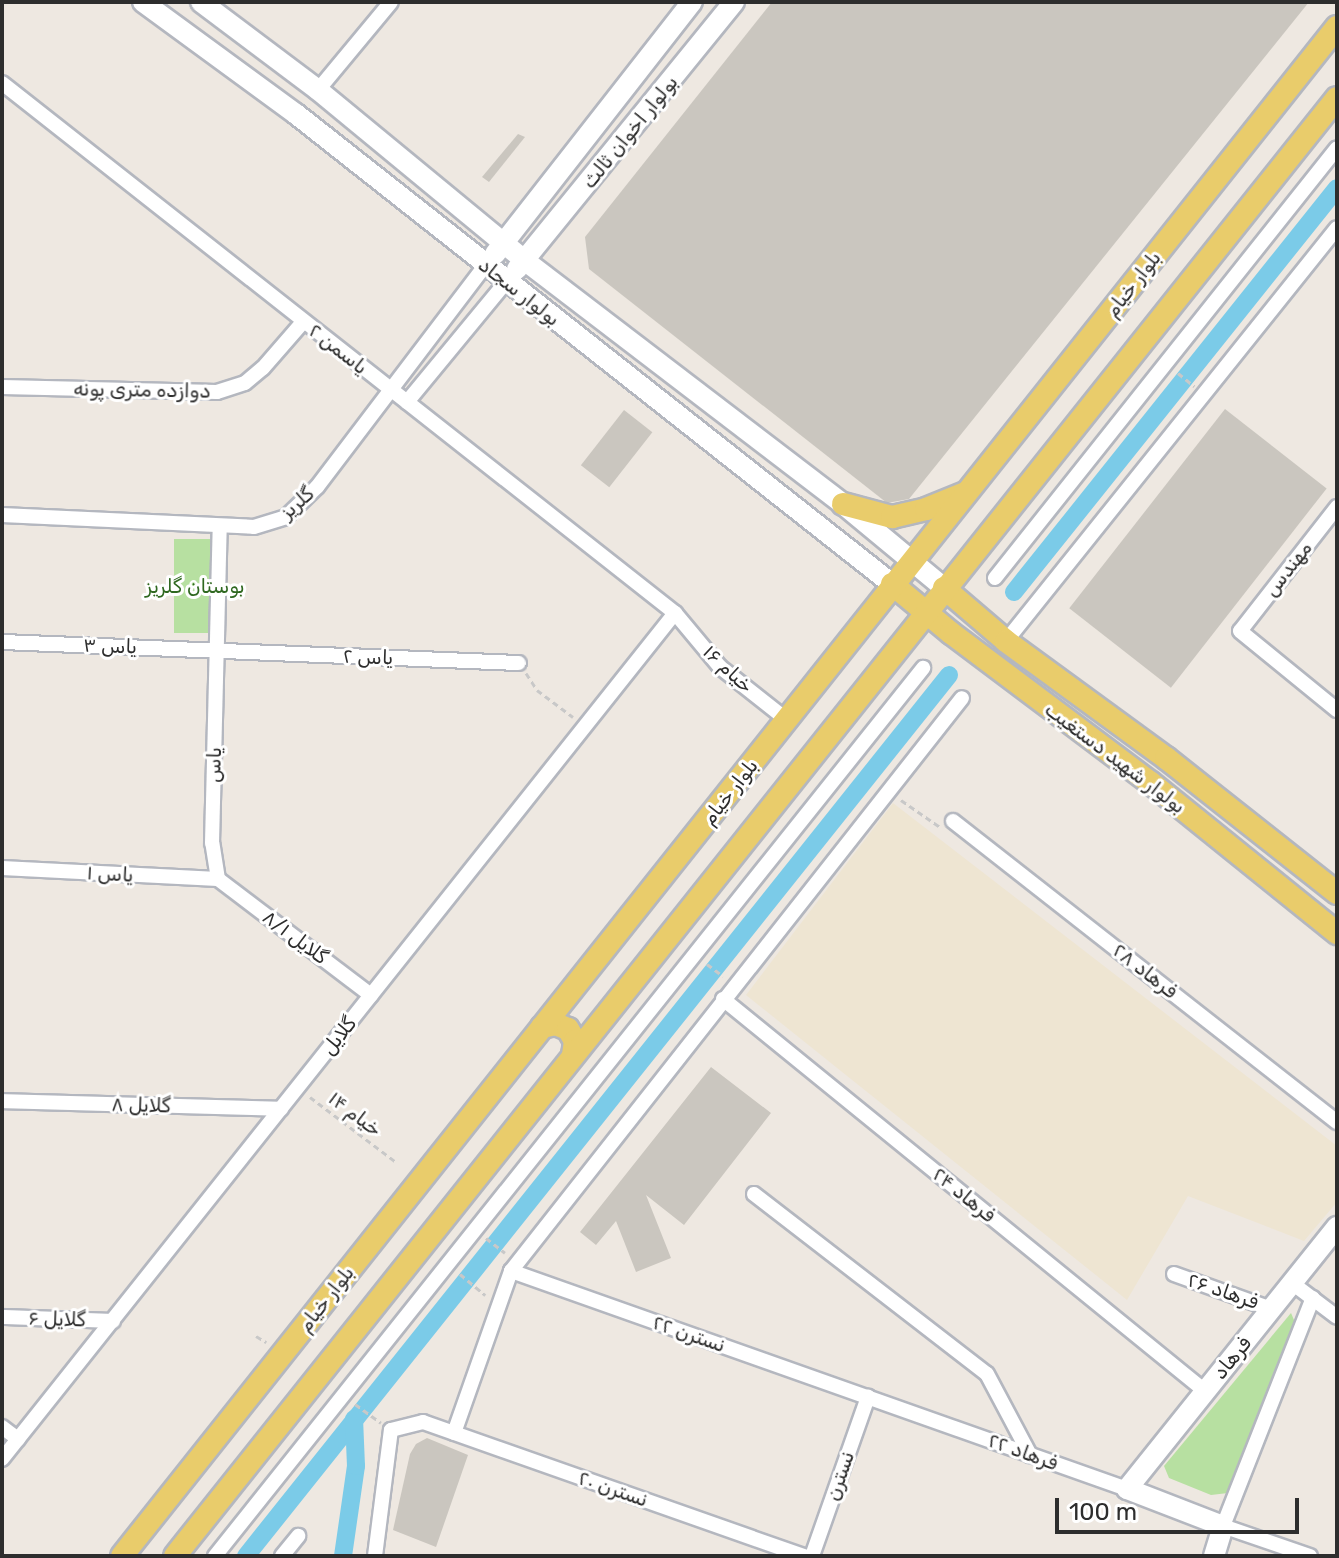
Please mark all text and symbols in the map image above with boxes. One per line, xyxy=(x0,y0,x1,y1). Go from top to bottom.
street label: بولوار اخوان ثالث xyxy=(577,71,683,193)
street label: بلوار خیام xyxy=(1100,246,1166,322)
street label: بولوار سجاد xyxy=(473,253,565,331)
street label: یاسمن ۲ xyxy=(304,319,372,379)
street label: دوازده متری پونه xyxy=(73,377,211,403)
street label: گلریز xyxy=(275,482,319,524)
street label: مهندس xyxy=(1259,537,1317,601)
park label: بوستان گلریز xyxy=(145,574,245,598)
street label: یاس ۳ xyxy=(83,633,137,659)
street label: خیام ۱۶ xyxy=(698,640,758,698)
street label: یاس ۲ xyxy=(342,644,394,670)
street label: بولوار شهید دستغیب xyxy=(1040,697,1190,819)
street label: یاس xyxy=(201,747,227,783)
street label: بلوار خیام xyxy=(697,754,763,830)
street label: یاس ۱ xyxy=(86,861,134,887)
street label: گلایل ۸/۱ xyxy=(258,905,332,969)
street label: فرهاد ۲۸ xyxy=(1108,938,1182,1004)
street label: گلایل xyxy=(316,1012,362,1060)
street label: خیام ۱۴ xyxy=(324,1086,386,1142)
street label: گلایل ۸ xyxy=(111,1092,171,1118)
street label: فرهاد ۲۴ xyxy=(928,1162,1000,1228)
street label: بلوار خیام xyxy=(293,1261,359,1337)
street label: فرهاد ۲۶ xyxy=(1184,1268,1262,1314)
street label: گلایل ۶ xyxy=(28,1306,86,1332)
street label: نسترن ۲۲ xyxy=(650,1310,728,1358)
street label: فرهاد xyxy=(1208,1332,1256,1384)
street label: فرهاد ۲۲ xyxy=(985,1428,1061,1476)
street label: نسترن xyxy=(820,1448,860,1504)
street label: نسترن ۲۰ xyxy=(575,1466,651,1512)
scale bar xyxy=(1059,1482,1303,1532)
text: 100 m xyxy=(1069,1498,1137,1526)

